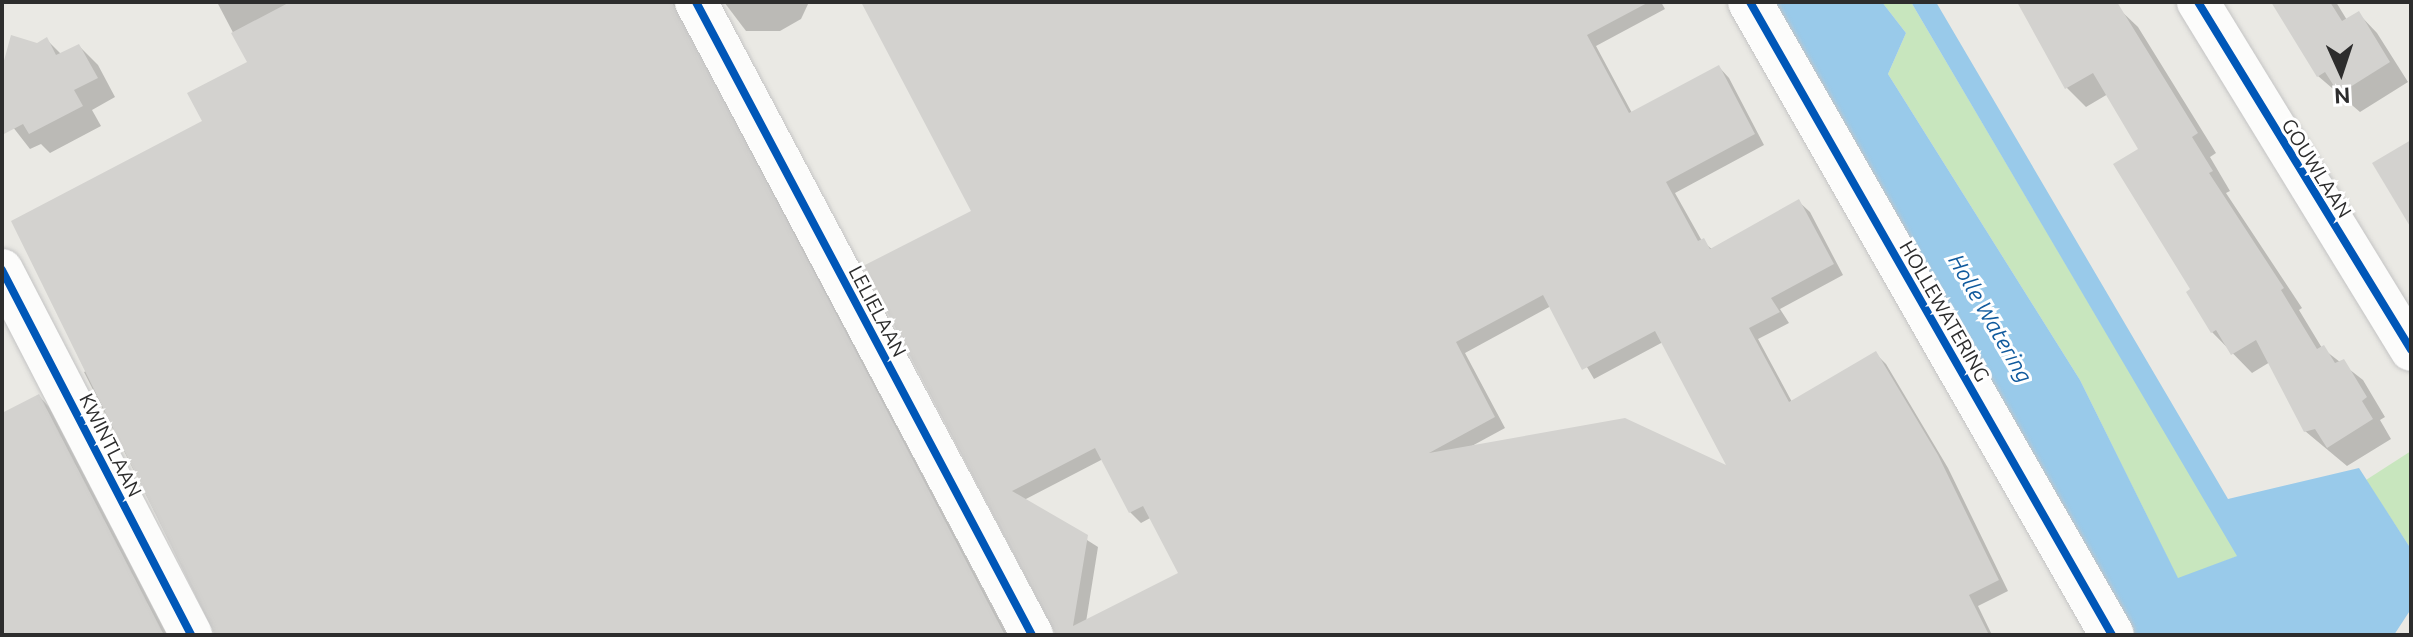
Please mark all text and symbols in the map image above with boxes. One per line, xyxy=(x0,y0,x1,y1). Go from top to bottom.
north arrow xyxy=(2301,32,2381,112)
text: N xyxy=(2333,84,2351,109)
street label: GOUWLAAN xyxy=(2277,114,2357,222)
street label: HOLLEWATERING xyxy=(1895,236,1995,386)
water label: Holle Watering xyxy=(1944,249,2038,387)
street label: LELIELAAN xyxy=(844,261,912,361)
street label: KWINTLAAN xyxy=(75,389,147,501)

